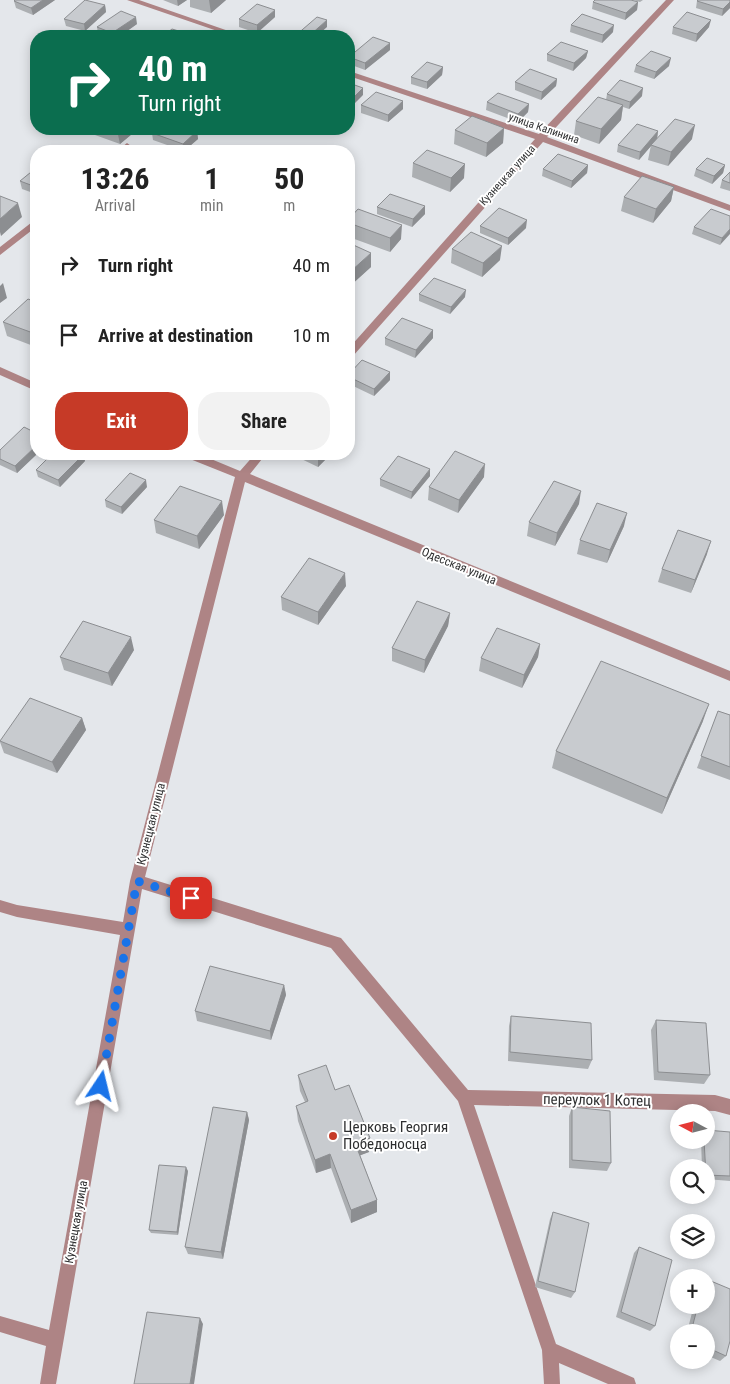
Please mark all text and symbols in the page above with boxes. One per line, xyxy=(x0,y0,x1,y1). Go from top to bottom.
text: 40 m xyxy=(138,49,207,90)
icon: right xyxy=(55,50,120,115)
text: Turn right xyxy=(138,91,221,116)
street label: улица Калинина xyxy=(507,110,581,147)
street label: Кузнецкая улица xyxy=(477,142,538,208)
text: 13:26 xyxy=(81,161,149,196)
text: 1 xyxy=(204,161,219,196)
text: 50 xyxy=(274,161,304,196)
text: Arrival xyxy=(95,196,135,215)
text: min xyxy=(200,196,223,215)
text: m xyxy=(283,196,295,215)
icon: right xyxy=(55,251,83,279)
text: Turn right xyxy=(98,254,173,277)
text: 40 m xyxy=(293,254,330,277)
icon: arrive xyxy=(55,321,83,349)
text: Arrive at destination xyxy=(98,324,253,347)
text: 10 m xyxy=(293,324,330,347)
button: Exit xyxy=(55,392,188,450)
button: Share xyxy=(198,392,330,450)
street label: Одесская улица xyxy=(420,545,499,587)
street label: Кузнецкая улица xyxy=(134,781,168,866)
pin xyxy=(170,877,212,919)
icon: arrive xyxy=(177,884,205,912)
position arrow xyxy=(74,1059,126,1111)
street label: переулок 1 Котец xyxy=(543,1090,651,1110)
north arrow xyxy=(670,1104,715,1149)
map controls xyxy=(670,1104,715,1369)
place label: Церковь Георгия Победоносца xyxy=(343,1118,448,1153)
marker: Церковь Георгия Победоносца xyxy=(327,1130,339,1142)
button: search xyxy=(670,1159,715,1204)
street label: Кузнецкая улица xyxy=(62,1179,90,1265)
button: layers xyxy=(670,1214,715,1259)
button: + xyxy=(670,1269,715,1314)
button: − xyxy=(670,1324,715,1369)

